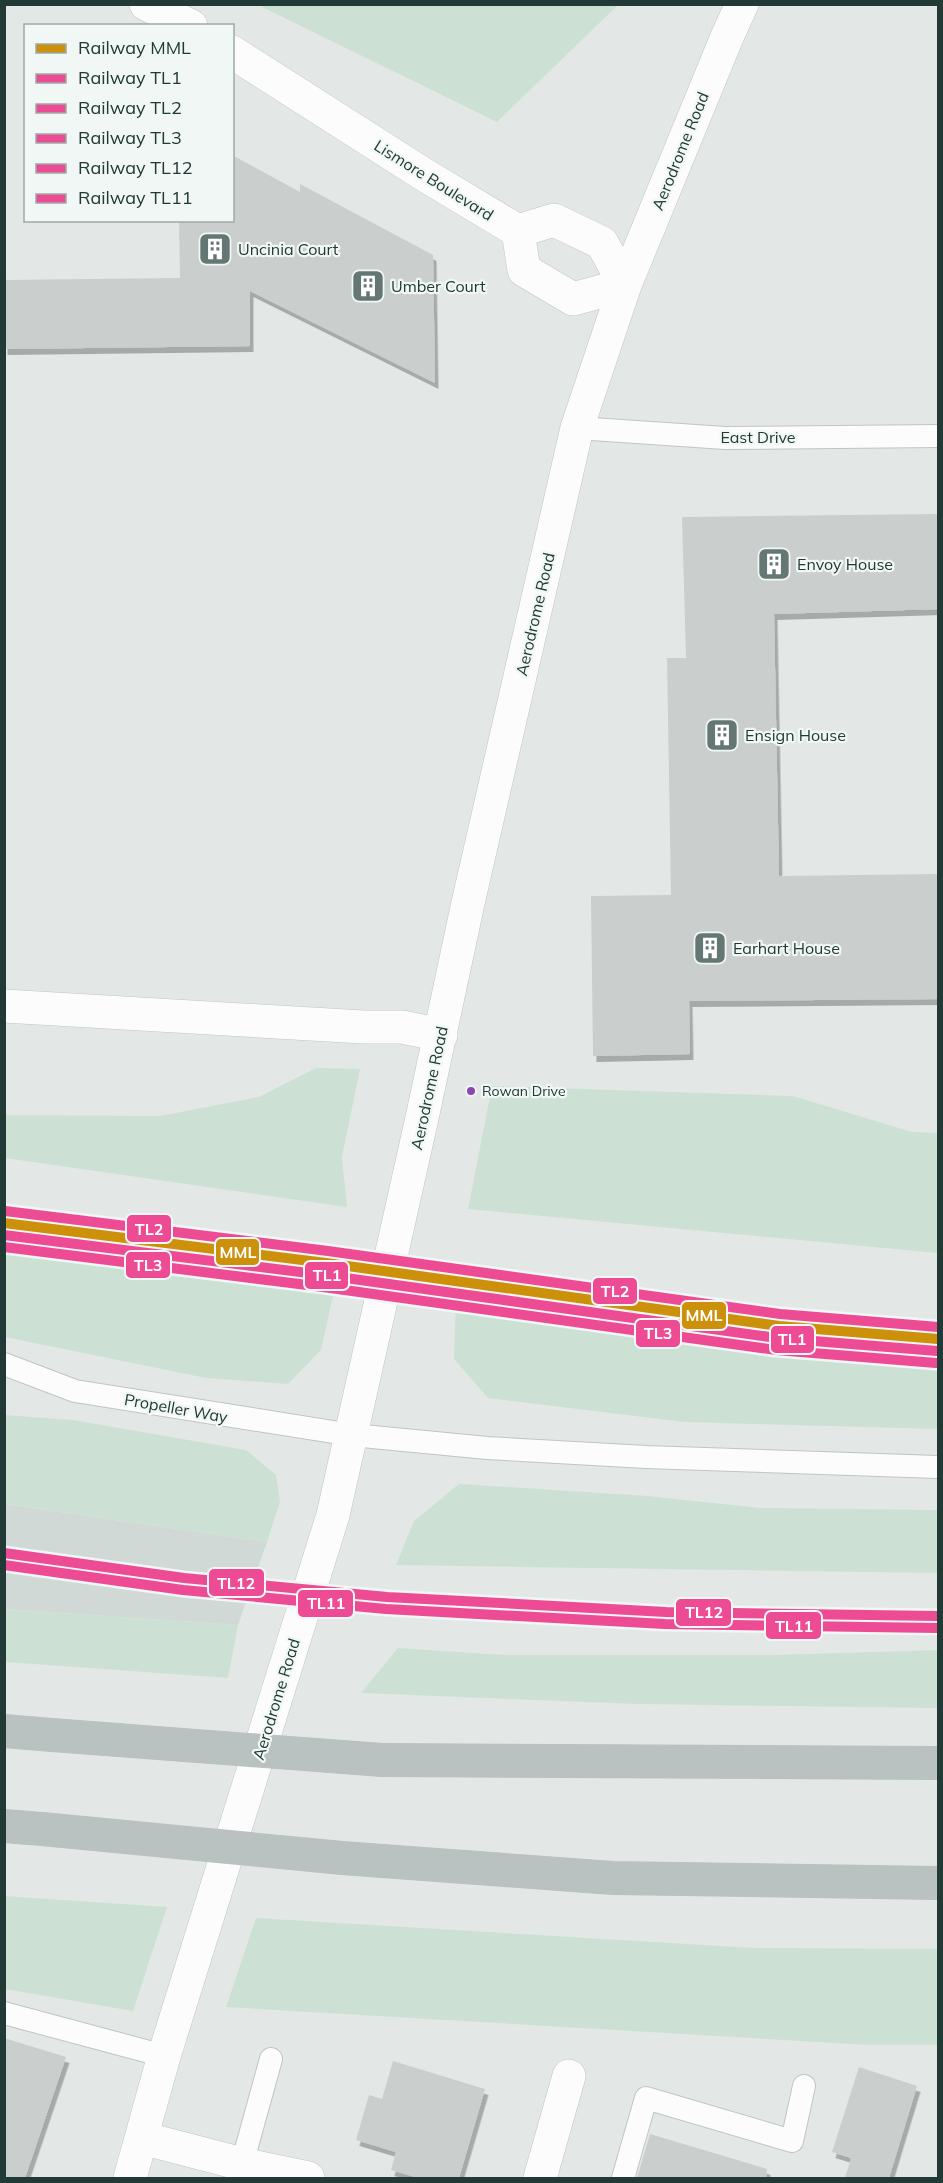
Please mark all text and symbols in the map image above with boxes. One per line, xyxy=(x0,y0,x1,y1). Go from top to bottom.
legend xyxy=(24,24,234,222)
text: Railway MML xyxy=(78,36,191,59)
text: Railway TL1 xyxy=(78,66,182,89)
street label: Aerodrome Road xyxy=(647,89,713,213)
text: Railway TL2 xyxy=(78,96,182,119)
text: Railway TL3 xyxy=(78,126,182,149)
street label: Lismore Boulevard xyxy=(371,135,497,225)
text: Railway TL12 xyxy=(78,156,193,179)
text: Railway TL11 xyxy=(78,186,193,209)
building icon: Uncinia Court xyxy=(197,231,233,267)
place label: Uncinia Court xyxy=(238,239,339,259)
building icon: Umber Court xyxy=(350,268,386,304)
place label: Umber Court xyxy=(391,276,486,296)
street label: East Drive xyxy=(720,427,796,447)
building icon: Envoy House xyxy=(756,546,792,582)
street label: Aerodrome Road xyxy=(511,550,559,678)
place label: Envoy House xyxy=(797,554,893,574)
building icon: Ensign House xyxy=(704,717,740,753)
place label: Ensign House xyxy=(745,725,846,745)
building icon: Earhart House xyxy=(692,930,728,966)
place label: Earhart House xyxy=(733,938,840,958)
street label: Aerodrome Road xyxy=(406,1024,452,1152)
place label: Rowan Drive xyxy=(482,1082,566,1100)
marker: Rowan Drive xyxy=(465,1085,477,1097)
line badge: TL2 xyxy=(126,1214,172,1243)
text: TL2 xyxy=(135,1219,163,1239)
line badge: MML xyxy=(215,1238,260,1266)
text: MML xyxy=(220,1242,256,1262)
line badge: TL3 xyxy=(125,1251,171,1279)
text: TL3 xyxy=(134,1255,162,1275)
line badge: TL1 xyxy=(304,1261,349,1290)
text: TL1 xyxy=(313,1265,341,1285)
line badge: TL2 xyxy=(592,1277,638,1305)
text: TL2 xyxy=(601,1281,629,1301)
line badge: MML xyxy=(681,1301,727,1330)
text: MML xyxy=(686,1305,722,1325)
line badge: TL3 xyxy=(635,1319,681,1348)
text: TL3 xyxy=(644,1323,672,1343)
line badge: TL1 xyxy=(770,1325,815,1354)
text: TL1 xyxy=(778,1329,806,1349)
street label: Propeller Way xyxy=(123,1389,230,1427)
line badge: TL12 xyxy=(208,1568,265,1597)
text: TL12 xyxy=(217,1573,255,1593)
line badge: TL11 xyxy=(297,1589,354,1618)
text: TL11 xyxy=(307,1593,345,1613)
line badge: TL12 xyxy=(675,1598,732,1627)
text: TL12 xyxy=(685,1602,723,1622)
line badge: TL11 xyxy=(765,1611,822,1640)
text: TL11 xyxy=(775,1616,813,1636)
street label: Aerodrome Road xyxy=(248,1636,304,1762)

